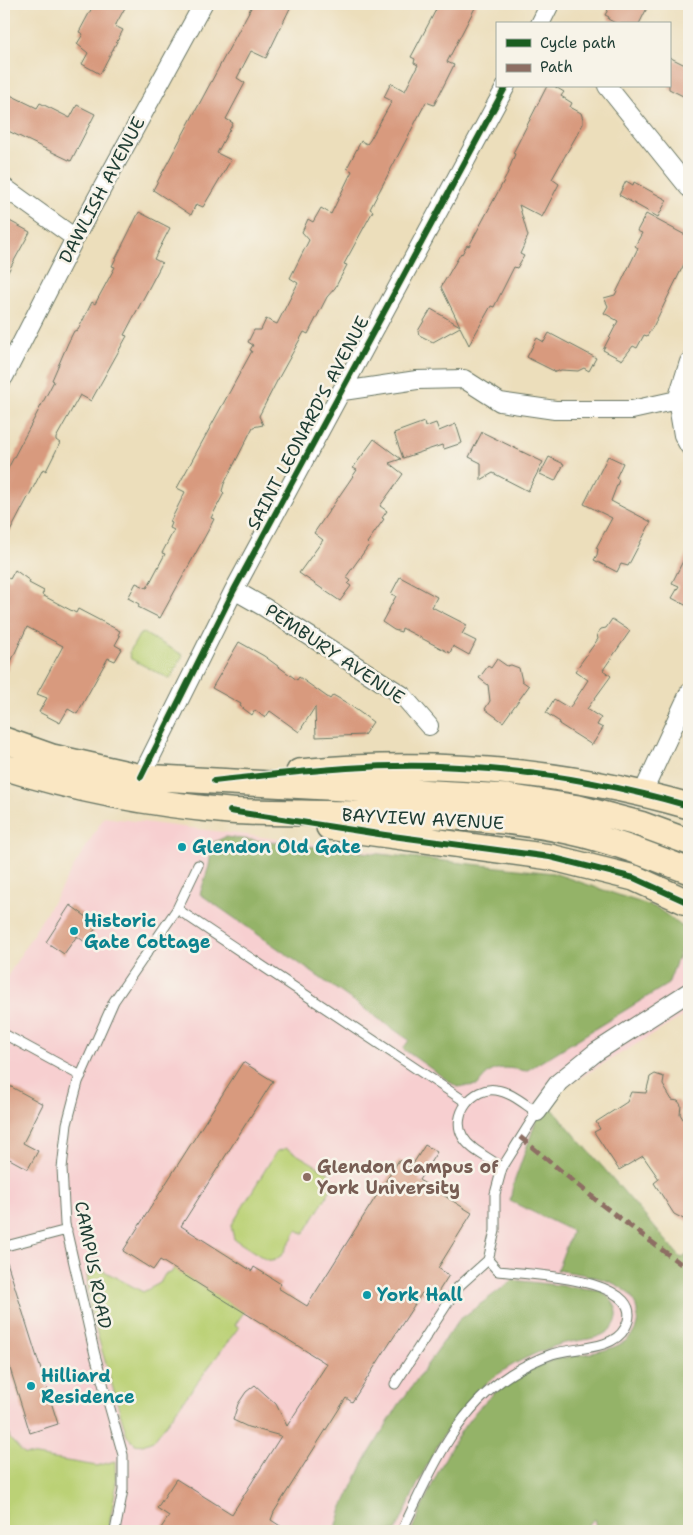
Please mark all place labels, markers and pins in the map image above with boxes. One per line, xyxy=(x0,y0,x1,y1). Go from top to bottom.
place label: Glendon Old Gate xyxy=(192,835,361,859)
marker: Glendon Old Gate xyxy=(176,841,188,853)
place label: Historic Gate Cottage xyxy=(84,909,211,954)
marker: Historic Gate Cottage xyxy=(68,925,80,937)
place label: Glendon Campus of York University xyxy=(317,1155,499,1200)
marker: Glendon Campus of York University xyxy=(301,1171,313,1183)
place label: York Hall xyxy=(377,1283,463,1307)
marker: York Hall xyxy=(361,1289,373,1301)
place label: Hilliard Residence xyxy=(41,1364,135,1409)
marker: Hilliard Residence xyxy=(25,1380,37,1392)

